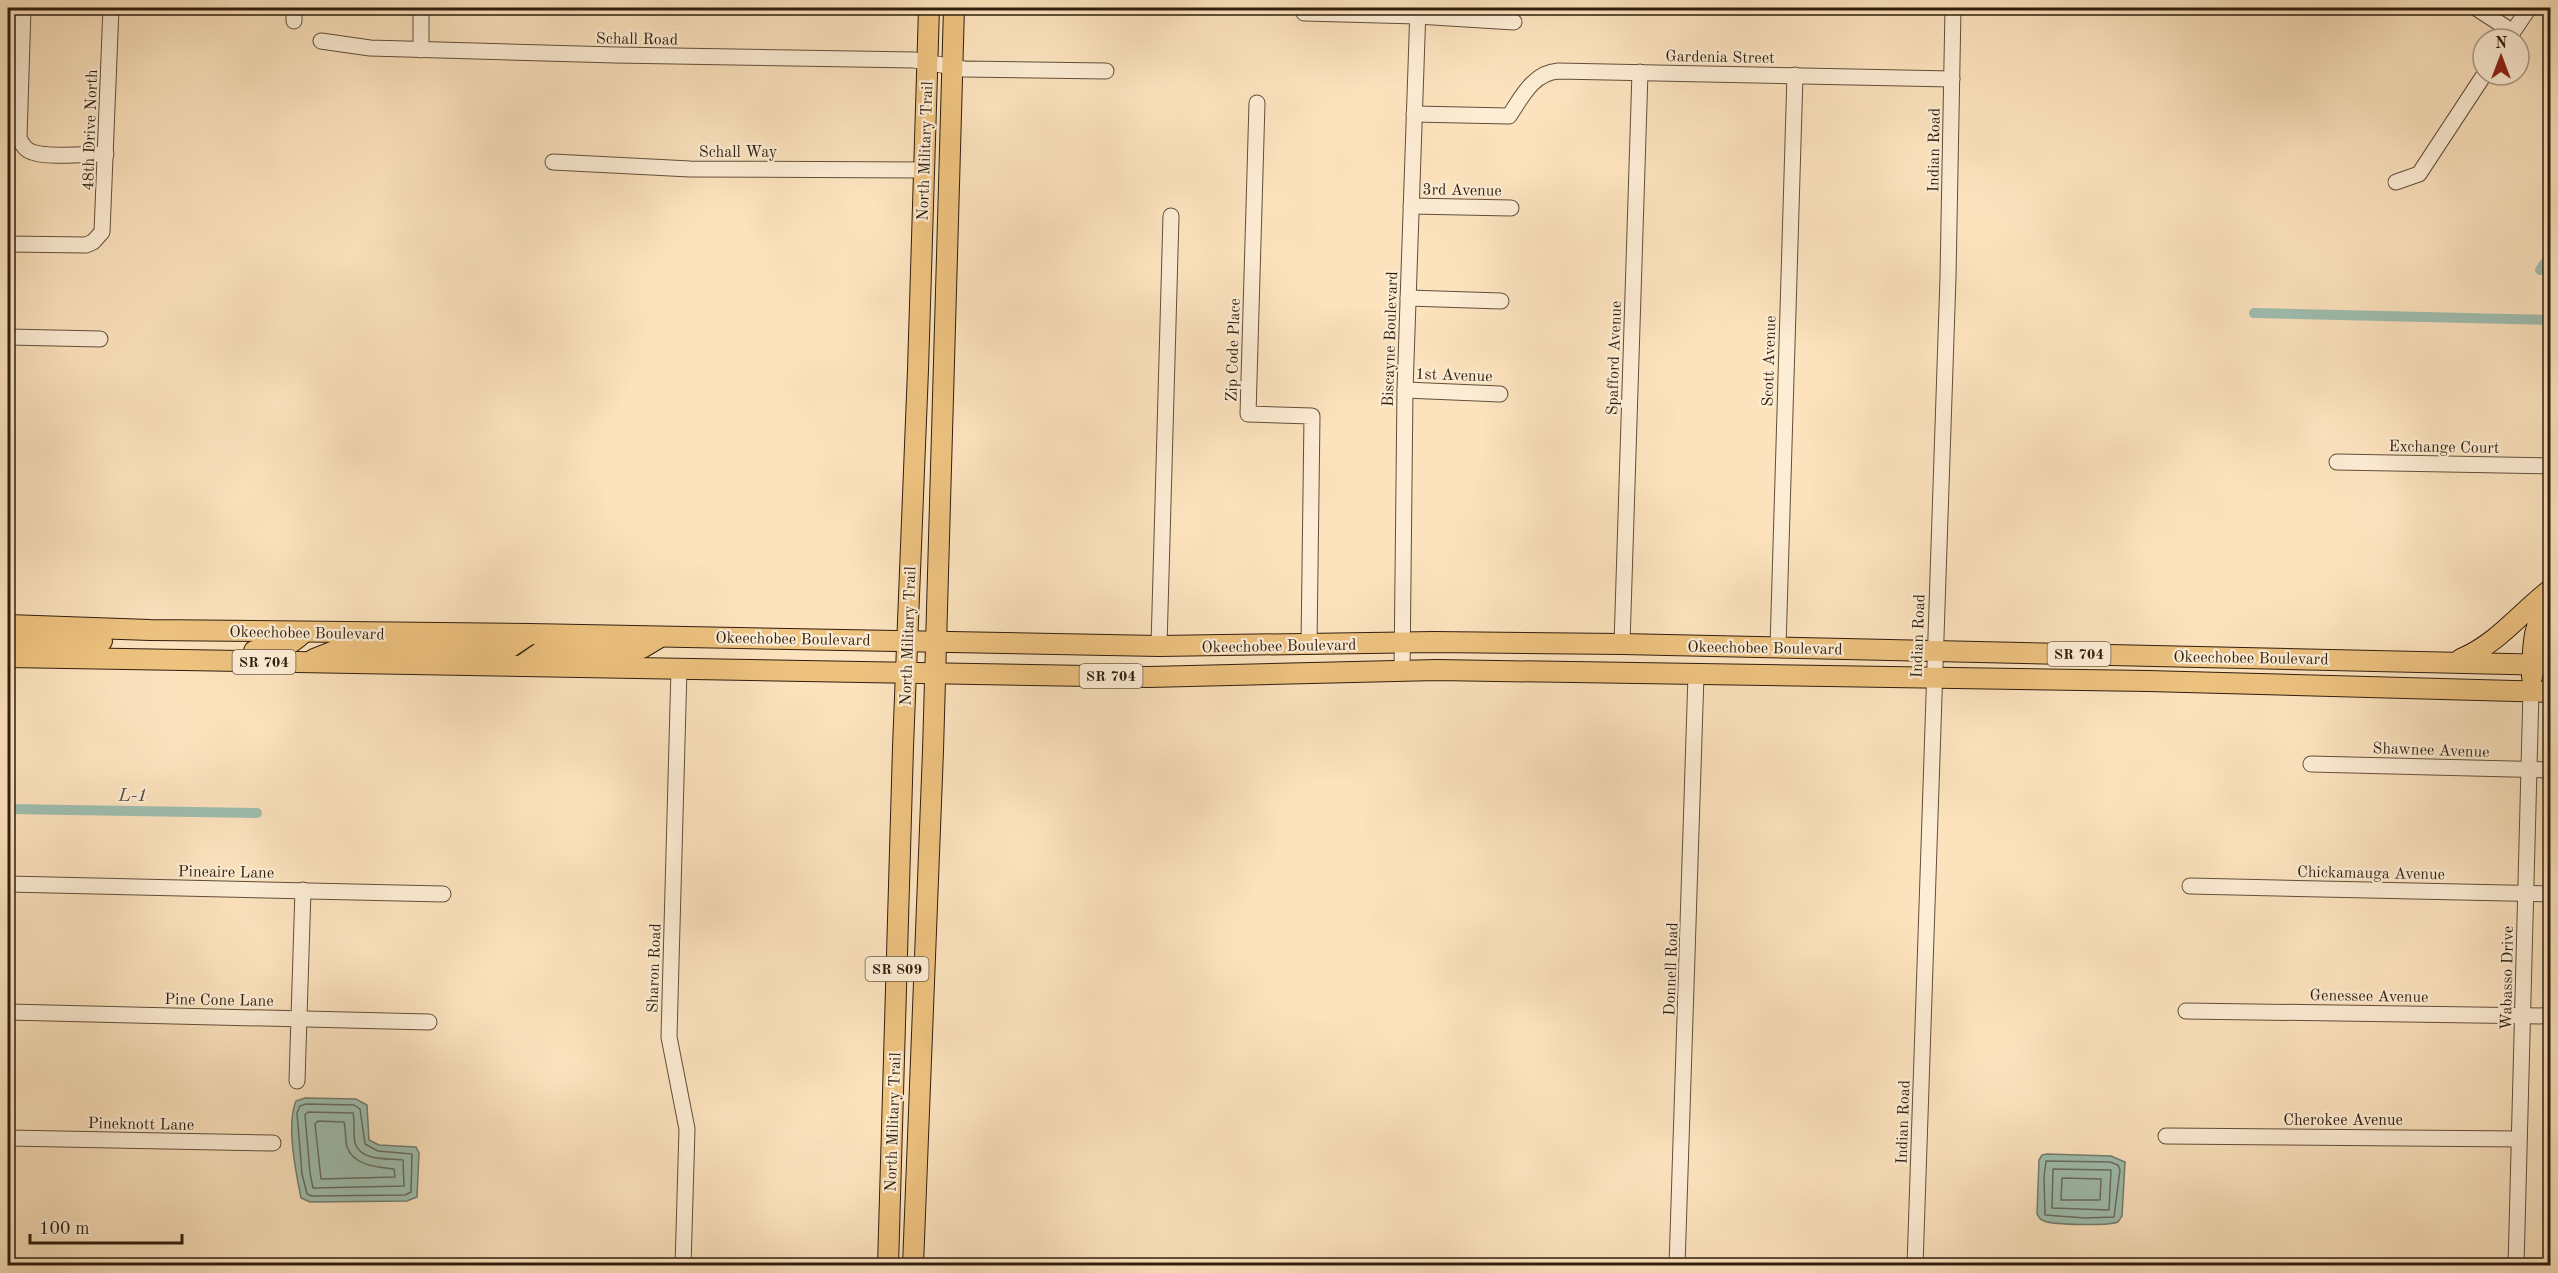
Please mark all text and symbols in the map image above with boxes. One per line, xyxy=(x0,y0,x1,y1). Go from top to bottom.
north arrow xyxy=(2471,27,2531,87)
street label: Schall Road xyxy=(596,31,678,49)
text: N xyxy=(2495,36,2508,52)
street label: Gardenia Street xyxy=(1665,49,1775,67)
street label: 48th Drive North xyxy=(81,69,101,191)
street label: North Military Trail xyxy=(916,81,936,221)
street label: Indian Road xyxy=(1926,108,1944,192)
street label: Schall Way xyxy=(699,145,778,161)
street label: 3rd Avenue xyxy=(1422,182,1502,200)
street label: Biscayne Boulevard xyxy=(1381,271,1401,407)
street label: Zip Code Place xyxy=(1224,298,1244,402)
street label: Spafford Avenue xyxy=(1605,300,1625,416)
street label: Scott Avenue xyxy=(1760,315,1780,407)
street label: 1st Avenue xyxy=(1415,367,1493,385)
street label: Exchange Court xyxy=(2388,439,2500,457)
street label: North Military Trail xyxy=(899,566,919,706)
street label: Indian Road xyxy=(1910,594,1928,678)
street label: Okeechobee Boulevard xyxy=(229,625,385,643)
street label: Okeechobee Boulevard xyxy=(715,631,871,649)
street label: Okeechobee Boulevard xyxy=(1201,638,1357,656)
street label: Okeechobee Boulevard xyxy=(1687,640,1843,658)
road number: SR 704 xyxy=(2048,642,2110,666)
road number: SR 704 xyxy=(232,650,296,674)
street label: Okeechobee Boulevard xyxy=(2173,650,2329,668)
road number: SR 704 xyxy=(1080,664,1142,688)
street label: Shawnee Avenue xyxy=(2372,741,2490,761)
water label: L-1 xyxy=(117,787,148,805)
street label: Pineaire Lane xyxy=(178,864,274,882)
street label: Chickamauga Avenue xyxy=(2297,865,2445,883)
street label: Donnell Road xyxy=(1662,922,1682,1016)
street label: Sharon Road xyxy=(645,923,665,1013)
street label: Wabasso Drive xyxy=(2499,926,2517,1030)
road number: SR 809 xyxy=(866,957,928,981)
street label: Genessee Avenue xyxy=(2309,988,2428,1006)
street label: Pine Cone Lane xyxy=(164,992,274,1010)
street label: North Military Trail xyxy=(884,1052,904,1192)
street label: Indian Road xyxy=(1895,1080,1913,1164)
street label: Cherokee Avenue xyxy=(2283,1113,2403,1129)
street label: Pineknott Lane xyxy=(88,1116,194,1134)
scale bar xyxy=(30,1207,182,1245)
text: 100 m xyxy=(39,1220,90,1238)

